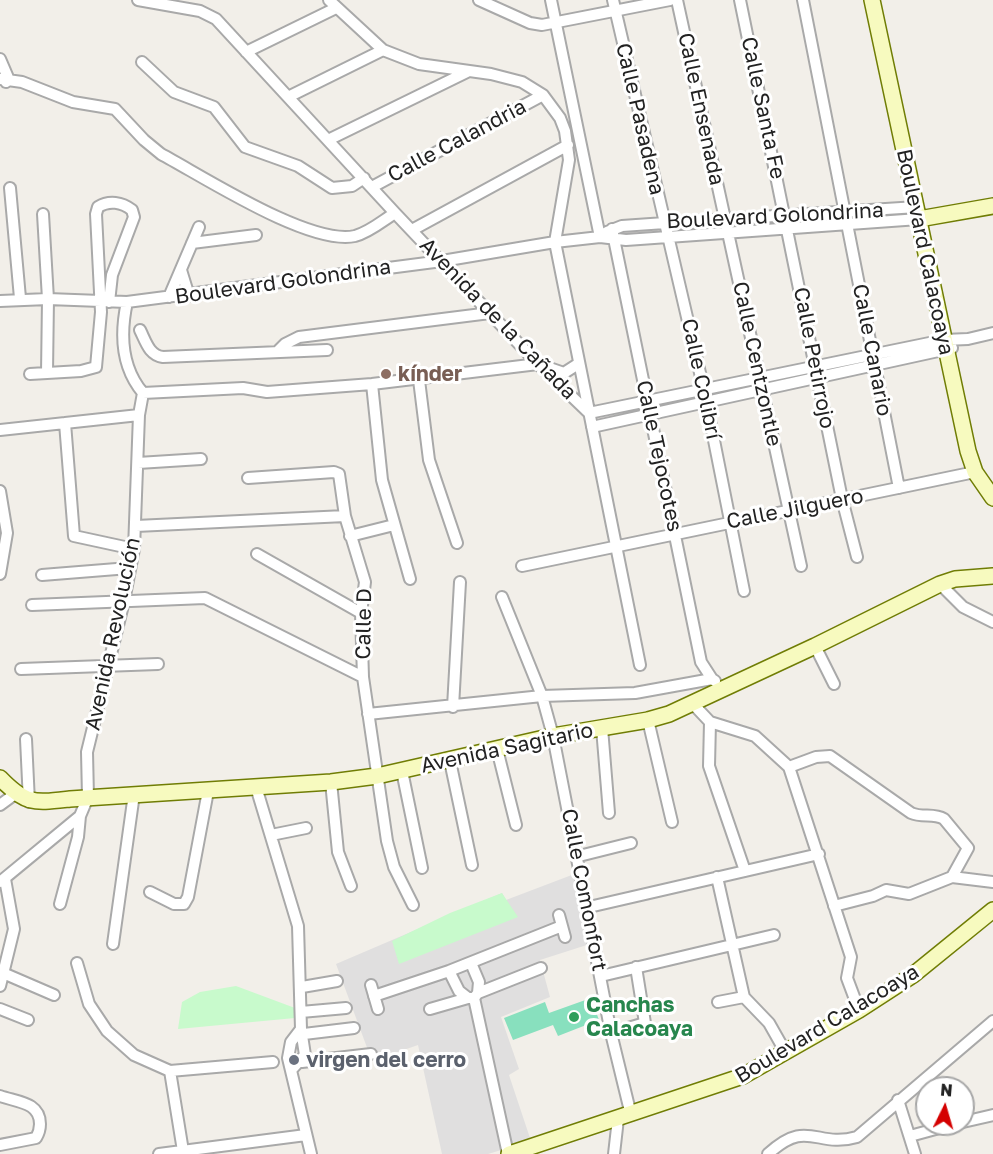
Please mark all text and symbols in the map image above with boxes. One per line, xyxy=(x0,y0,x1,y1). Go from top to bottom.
street label: Calle Ensenada xyxy=(673,30,729,188)
street label: Calle Santa Fe xyxy=(736,35,790,181)
street label: Calle Pasadena xyxy=(610,41,670,197)
street label: Calle Calandria xyxy=(384,94,530,188)
street label: Boulevard Calacoaya xyxy=(891,147,959,357)
street label: Boulevard Golondrina xyxy=(666,198,884,234)
street label: Avenida de la Cañada xyxy=(414,233,582,405)
street label: Boulevard Golondrina xyxy=(173,254,393,310)
street label: Calle Centzontle xyxy=(727,279,787,449)
street label: Calle Canario xyxy=(847,282,897,418)
street label: Calle Petirrojo xyxy=(788,285,840,431)
street label: Calle Colibrí xyxy=(676,316,726,442)
place label: kínder xyxy=(398,361,462,387)
marker: kínder xyxy=(379,367,393,381)
street label: Calle Tejocotes xyxy=(631,378,687,534)
street label: Calle Jilguero xyxy=(724,483,866,535)
street label: Avenida Revolución xyxy=(80,535,146,733)
street label: Calle D xyxy=(351,588,377,660)
street label: Avenida Sagitario xyxy=(419,717,595,779)
street label: Calle Comonfort xyxy=(556,807,612,973)
street label: Boulevard Calacoaya xyxy=(731,959,923,1089)
place label: Canchas Calacoaya xyxy=(586,992,693,1042)
marker: Canchas Calacoaya xyxy=(567,1010,581,1024)
place label: virgen del cerro xyxy=(306,1047,466,1073)
marker: virgen del cerro xyxy=(287,1053,301,1067)
north arrow xyxy=(915,1076,975,1136)
text: N xyxy=(939,1080,953,1101)

